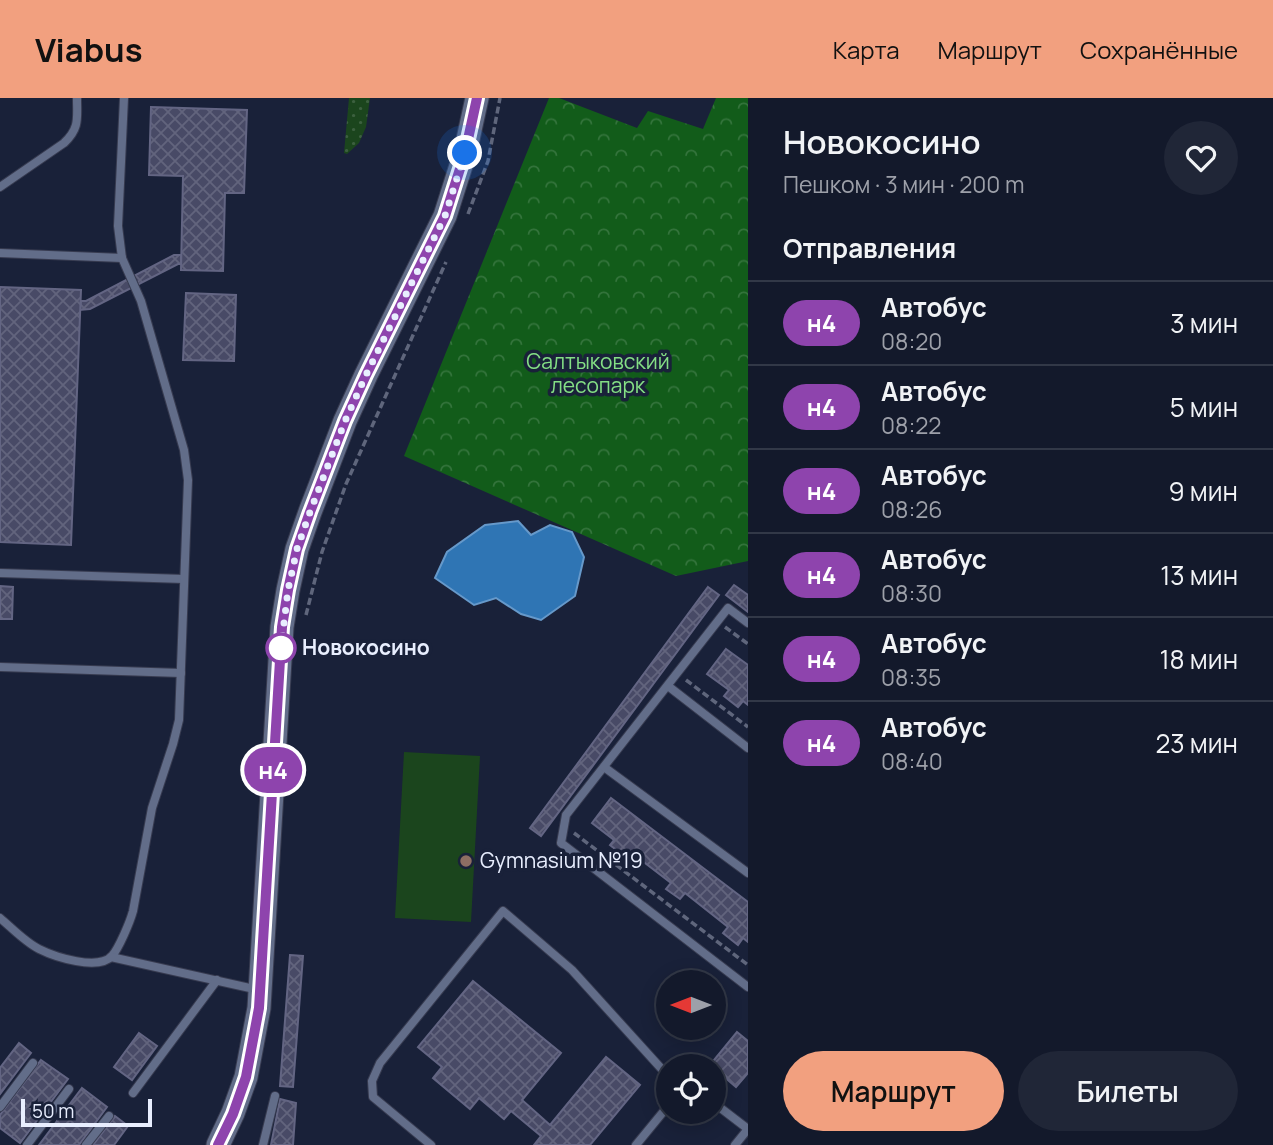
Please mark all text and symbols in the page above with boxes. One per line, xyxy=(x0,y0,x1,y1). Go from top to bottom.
text: Viabus xyxy=(35,27,143,72)
text: Карта xyxy=(833,33,900,66)
text: Маршрут xyxy=(938,33,1042,66)
text: Сохранённые xyxy=(1080,33,1238,66)
text: Новокосино xyxy=(783,119,981,164)
button: heart xyxy=(1164,121,1238,195)
your location xyxy=(447,135,482,170)
text: Пешком · 3 мин · 200 m xyxy=(783,168,1024,200)
text: Отправления xyxy=(783,230,956,266)
text: Автобус xyxy=(881,289,987,325)
text: 3 мин xyxy=(1170,305,1238,341)
text: н4 xyxy=(807,306,836,339)
text: 08:20 xyxy=(881,325,942,357)
park label: Салтыковский лесопарк xyxy=(526,347,670,399)
text: Автобус xyxy=(881,373,987,409)
text: 5 мин xyxy=(1170,389,1238,425)
text: н4 xyxy=(807,390,836,423)
text: 08:22 xyxy=(881,409,941,441)
text: Автобус xyxy=(881,457,987,493)
text: 9 мин xyxy=(1169,473,1238,509)
text: н4 xyxy=(807,474,836,507)
text: 08:26 xyxy=(881,493,943,525)
text: Автобус xyxy=(881,541,987,577)
text: 13 мин xyxy=(1160,557,1238,593)
text: н4 xyxy=(807,558,836,591)
text: 08:30 xyxy=(881,577,942,609)
text: Автобус xyxy=(881,625,987,661)
marker: Новокосино xyxy=(266,633,296,663)
place label: Новокосино xyxy=(302,633,430,661)
text: 18 мин xyxy=(1159,641,1238,677)
text: н4 xyxy=(807,642,836,675)
text: 08:35 xyxy=(881,661,941,693)
text: Автобус xyxy=(881,709,987,745)
text: 23 мин xyxy=(1155,725,1238,761)
text: н4 xyxy=(807,726,836,759)
text: 08:40 xyxy=(881,745,943,777)
line badge: н4 xyxy=(242,747,304,793)
text: н4 xyxy=(258,753,288,786)
place label: Gymnasium №19 xyxy=(480,846,643,874)
marker: Gymnasium №19 xyxy=(458,853,474,869)
north arrow xyxy=(656,970,726,1040)
map controls xyxy=(656,970,726,1124)
button: Маршрут xyxy=(783,1051,1004,1131)
button: Билеты xyxy=(1018,1051,1238,1131)
button: locate xyxy=(656,1054,726,1124)
scale bar xyxy=(21,1096,152,1128)
text: 50 m xyxy=(32,1098,74,1124)

